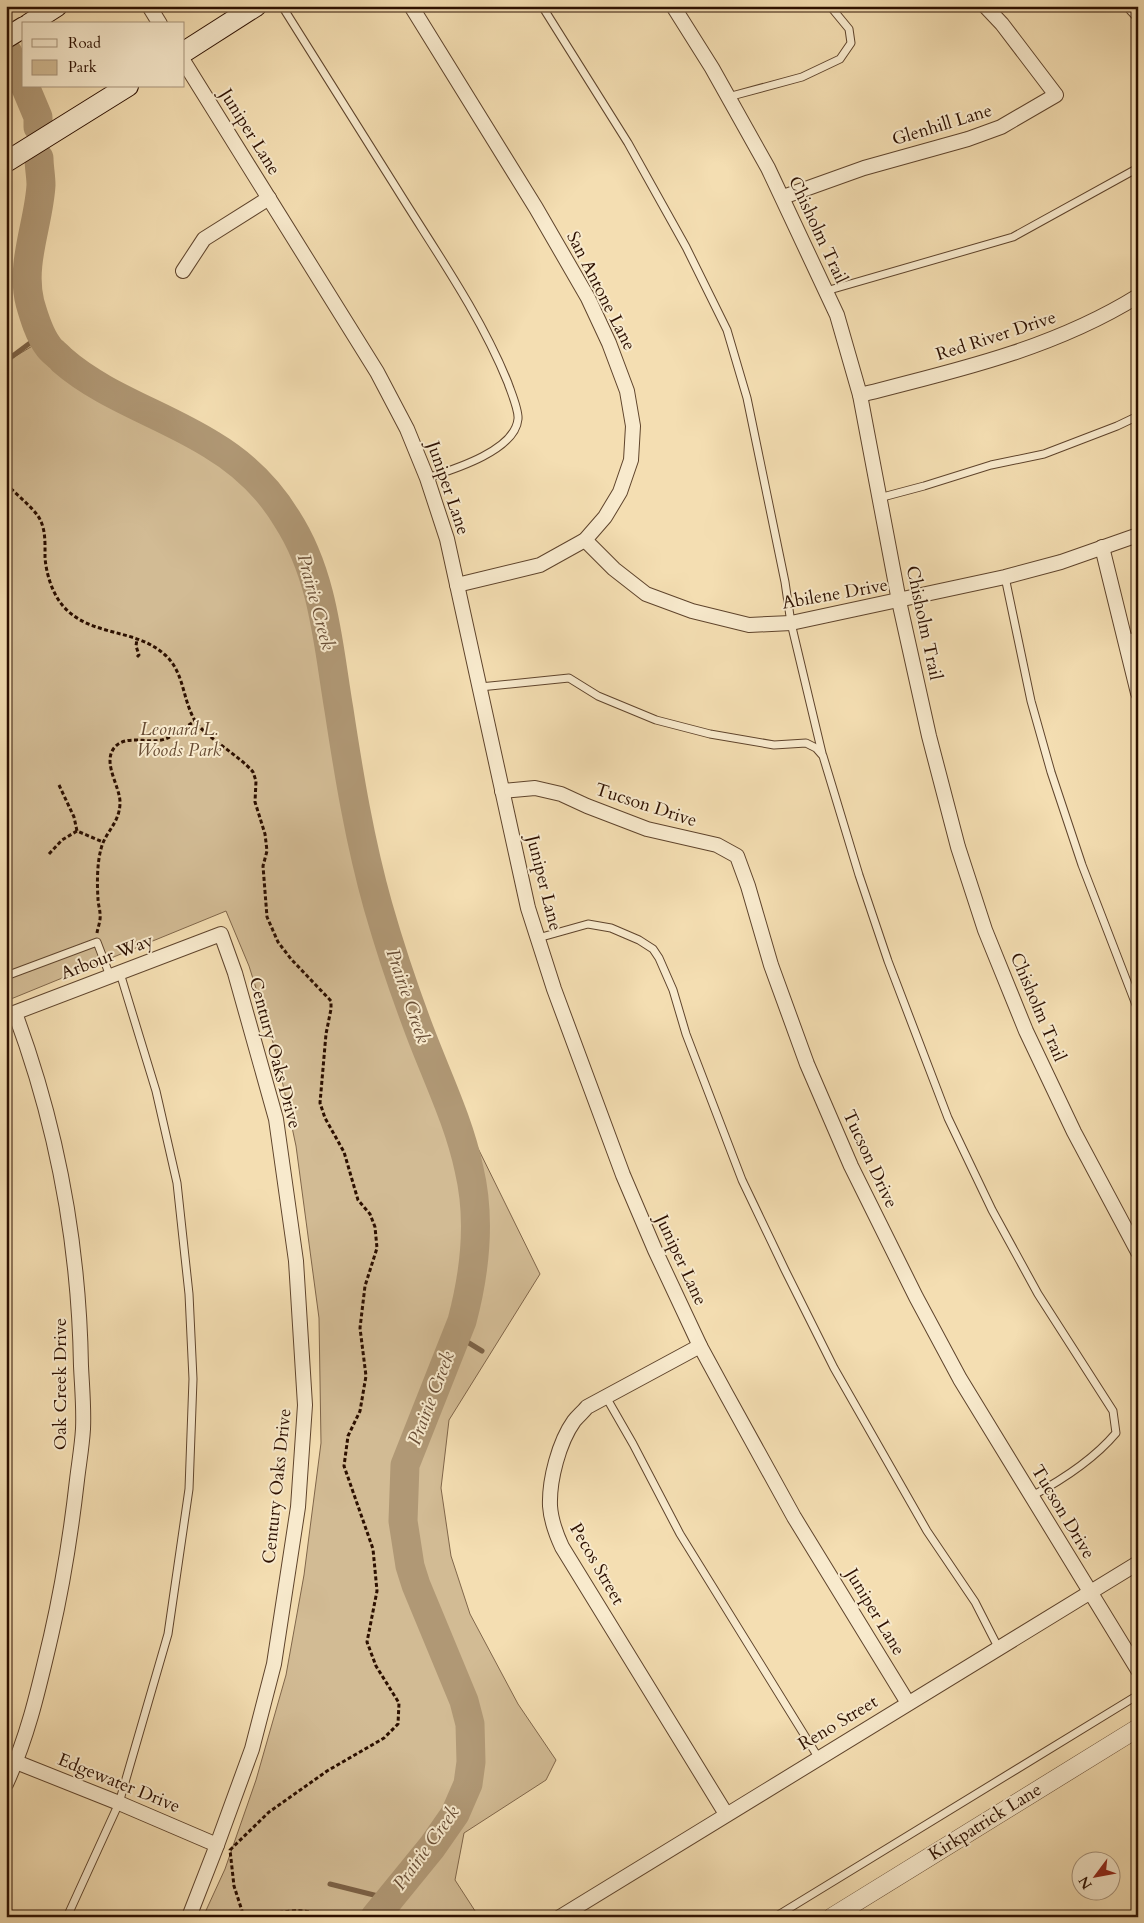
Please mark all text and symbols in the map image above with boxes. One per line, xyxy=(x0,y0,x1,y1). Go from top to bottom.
legend xyxy=(22,22,185,88)
text: Road xyxy=(68,33,101,53)
text: Park xyxy=(68,57,97,77)
street label: Juniper Lane xyxy=(212,81,286,180)
street label: Glenhill Lane xyxy=(889,98,995,152)
street label: Chisholm Trail xyxy=(782,172,854,288)
street label: San Antone Lane xyxy=(560,227,642,355)
street label: Red River Drive xyxy=(933,305,1059,367)
street label: Juniper Lane xyxy=(419,435,476,538)
water label: Prairie Creek xyxy=(291,551,341,654)
street label: Chisholm Trail xyxy=(900,564,948,683)
street label: Abilene Drive xyxy=(780,572,890,616)
park label: Leonard L. Woods Park xyxy=(136,717,222,763)
street label: Tucson Drive xyxy=(592,777,700,833)
street label: Juniper Lane xyxy=(519,830,568,933)
street label: Arbour Way xyxy=(57,928,157,986)
water label: Prairie Creek xyxy=(380,945,437,1047)
street label: Chisholm Trail xyxy=(1004,949,1072,1066)
street label: Century Oaks Drive xyxy=(243,974,307,1132)
street label: Tucson Drive xyxy=(836,1106,904,1212)
street label: Juniper Lane xyxy=(648,1208,713,1309)
street label: Oak Creek Drive xyxy=(48,1318,73,1450)
water label: Prairie Creek xyxy=(401,1347,461,1449)
street label: Century Oaks Drive xyxy=(256,1407,298,1565)
street label: Tucson Drive xyxy=(1025,1460,1101,1564)
street label: Pecos Street xyxy=(563,1518,631,1610)
street label: Juniper Lane xyxy=(838,1561,911,1660)
street label: Reno Street xyxy=(794,1689,883,1757)
street label: Edgewater Drive xyxy=(54,1747,184,1819)
street label: Kirkpatrick Lane xyxy=(924,1777,1046,1867)
water label: Prairie Creek xyxy=(387,1800,466,1895)
north arrow xyxy=(1072,1850,1122,1900)
text: N xyxy=(1074,1872,1097,1893)

